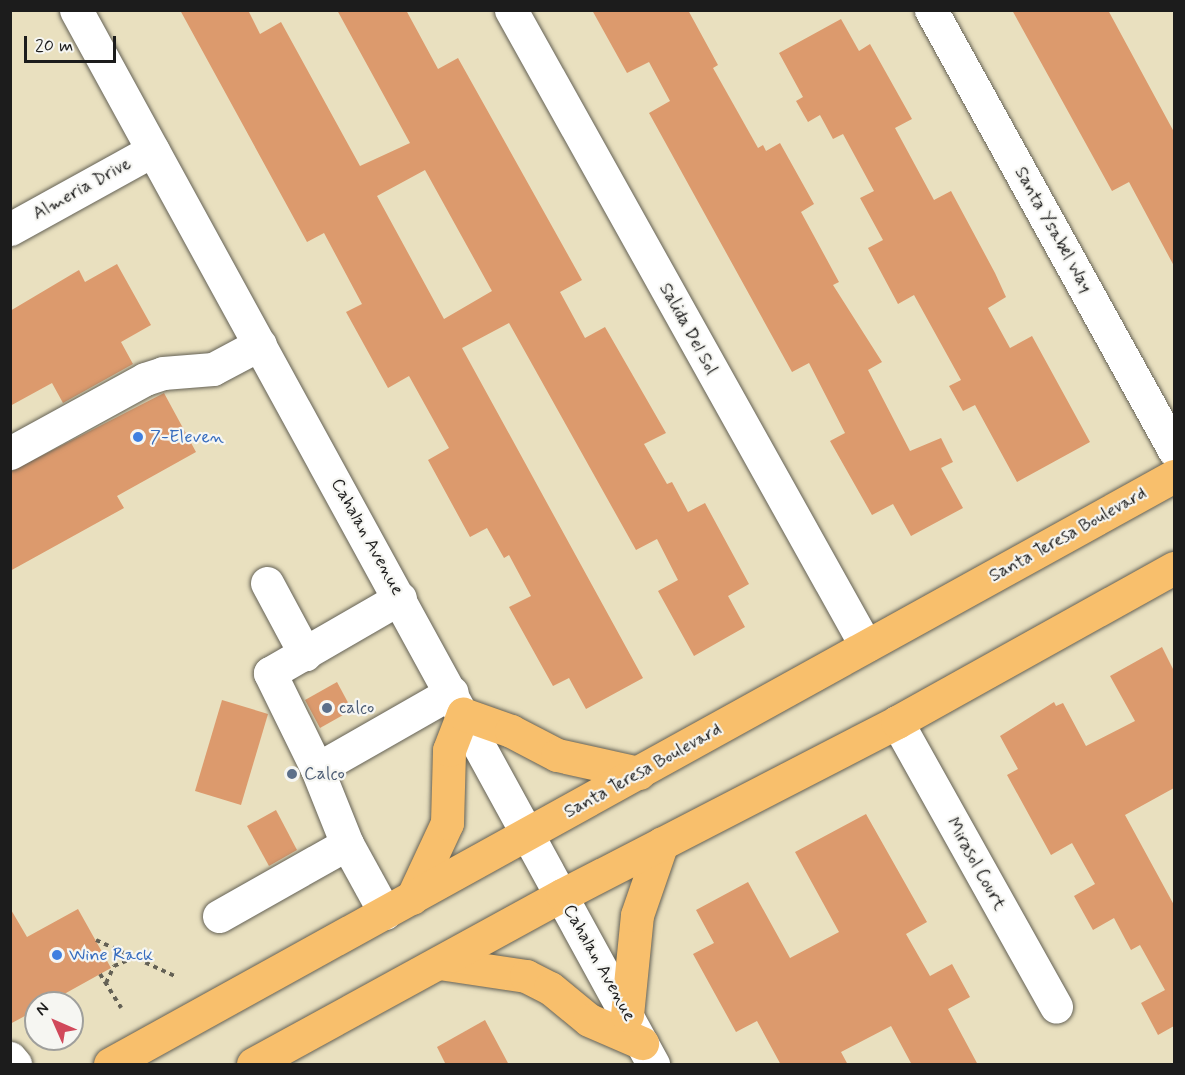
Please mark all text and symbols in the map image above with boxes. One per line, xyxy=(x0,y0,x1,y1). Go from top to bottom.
scale bar xyxy=(27,24,118,62)
text: 20 m xyxy=(35,34,73,58)
street label: Almeria Drive xyxy=(29,153,135,225)
street label: Santa Ysabel Way xyxy=(1009,163,1097,297)
street label: Salida Del Sol xyxy=(654,279,722,379)
place label: 7-Eleven xyxy=(150,426,224,448)
marker: 7-Eleven xyxy=(131,430,145,444)
street label: Cahalan Avenue xyxy=(327,477,407,597)
street label: Santa Teresa Boulevard xyxy=(985,483,1151,587)
place label: calco xyxy=(339,697,374,719)
marker: calco xyxy=(320,701,334,715)
street label: Santa Teresa Boulevard xyxy=(560,719,726,823)
place label: Calco xyxy=(304,763,345,785)
marker: Calco xyxy=(285,767,299,781)
street label: Mirasol Court xyxy=(942,814,1010,914)
street label: Cahalan Avenue xyxy=(559,903,639,1023)
place label: Wine Rack xyxy=(69,944,149,966)
marker: Wine Rack xyxy=(50,948,64,962)
north arrow xyxy=(24,991,84,1051)
text: N xyxy=(31,998,54,1021)

